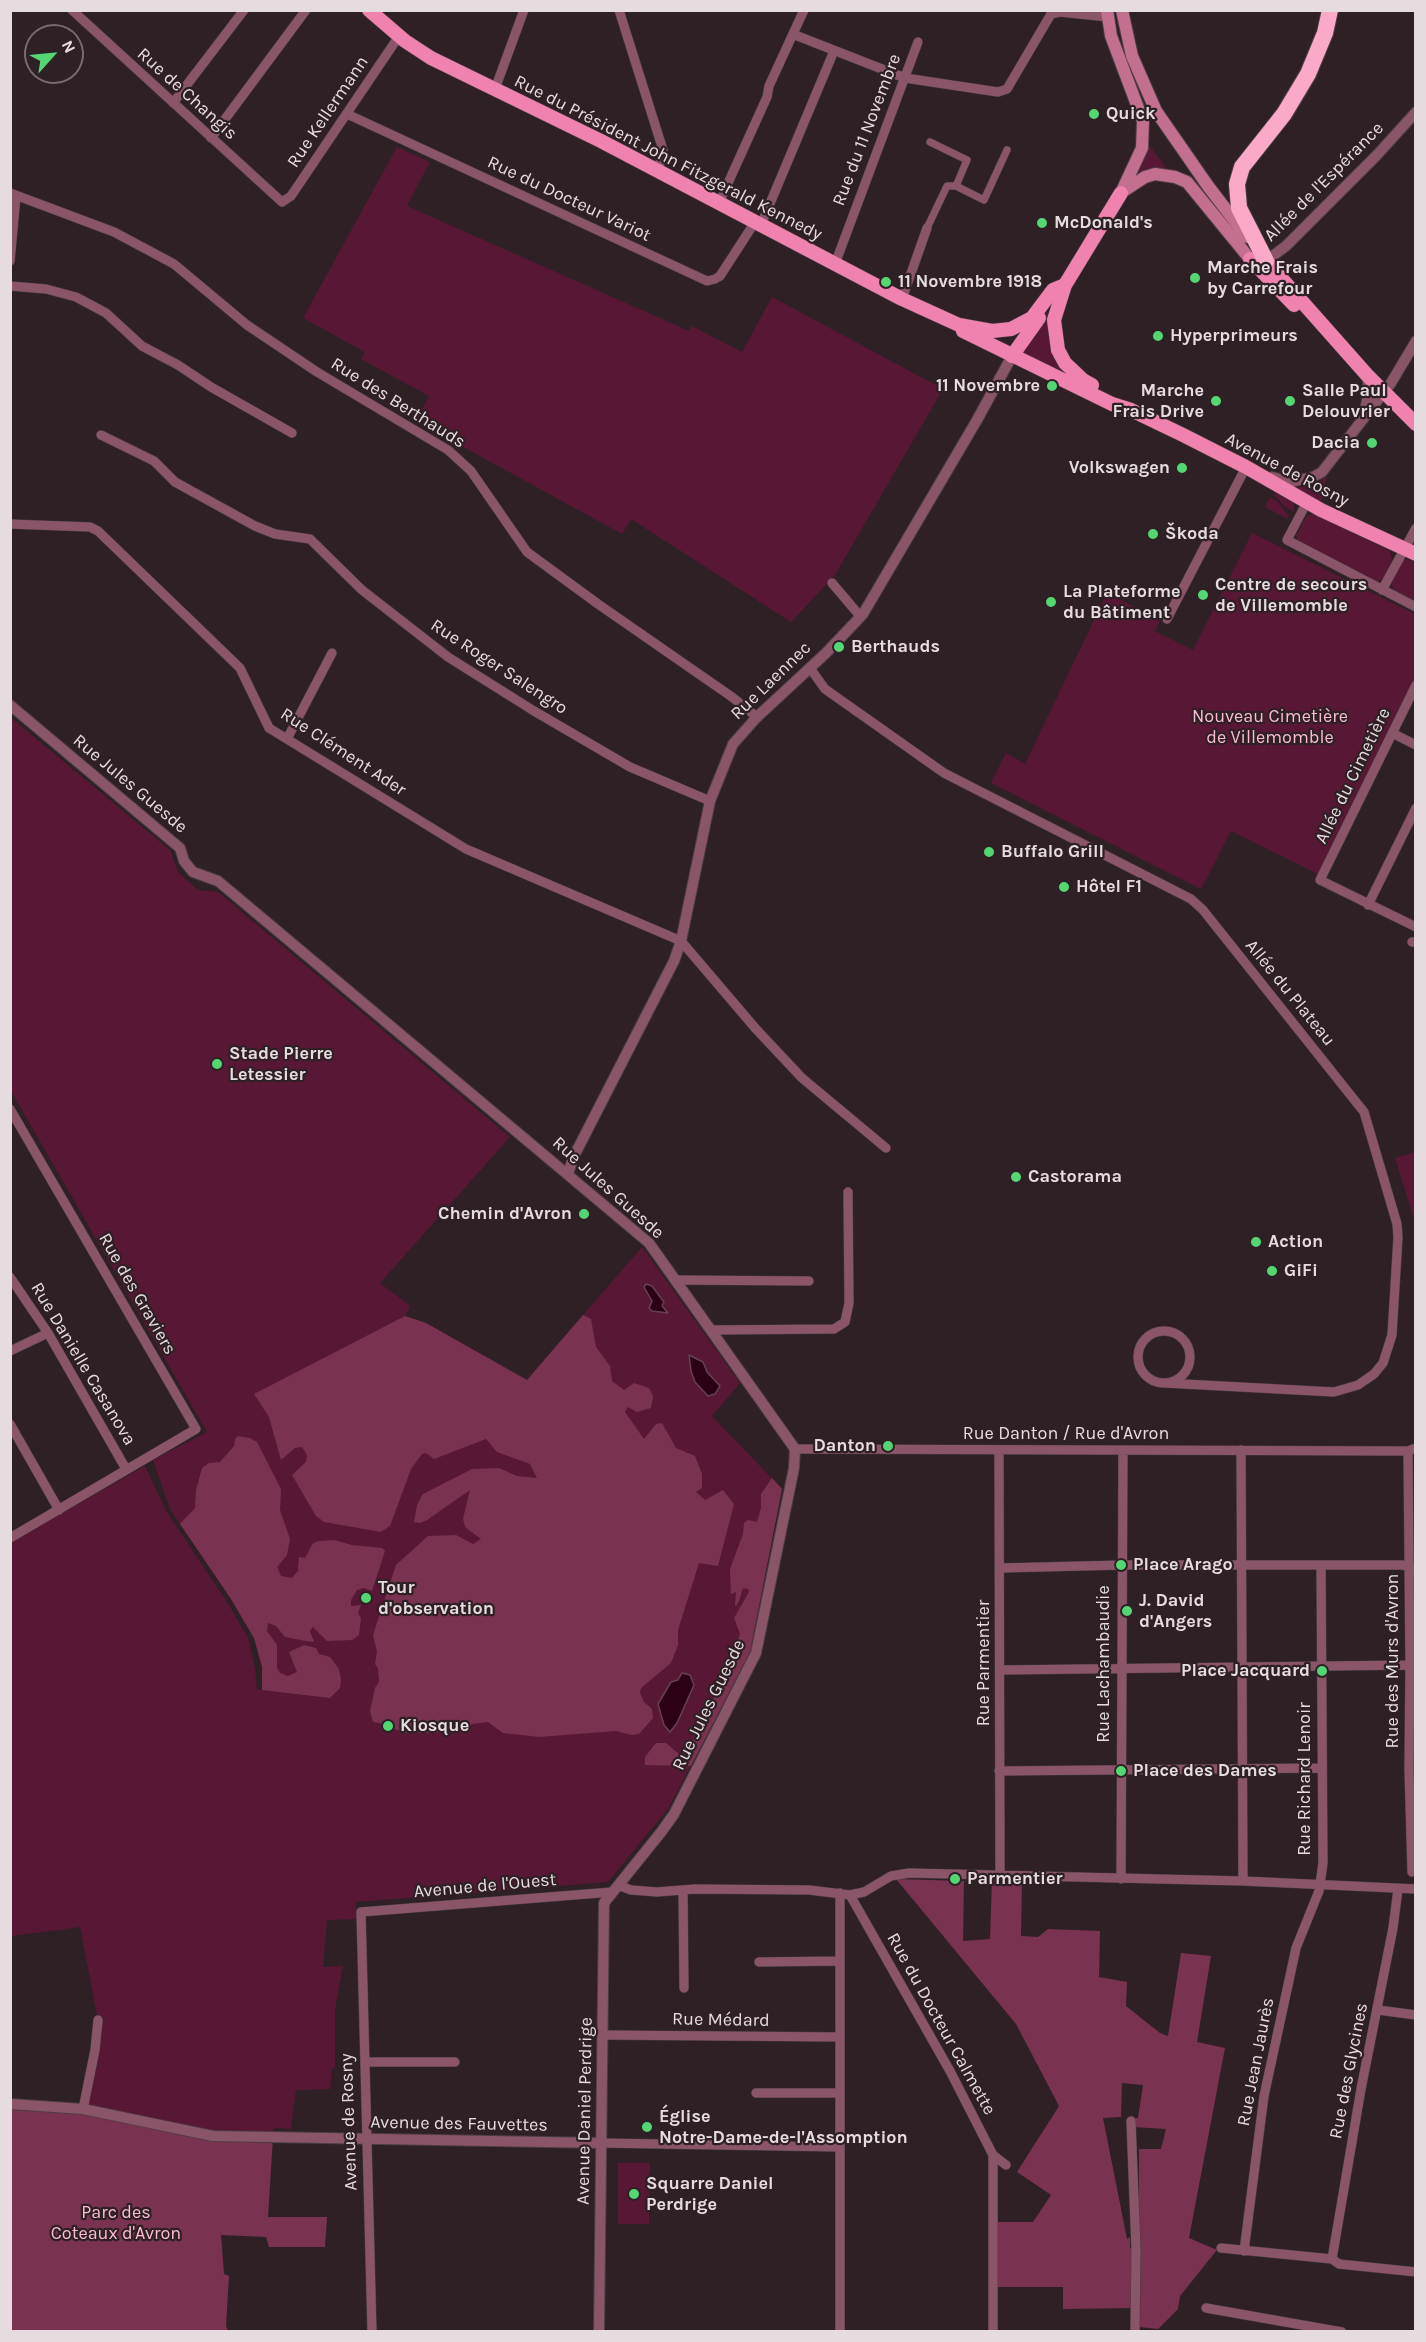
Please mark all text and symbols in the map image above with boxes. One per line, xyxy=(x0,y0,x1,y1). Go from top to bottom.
north arrow xyxy=(24,24,84,84)
text: N xyxy=(58,37,80,56)
street label: Rue de Changis xyxy=(132,43,242,145)
street label: Rue du 11 Novembre xyxy=(828,51,906,209)
street label: Rue Kellermann xyxy=(283,52,373,172)
street label: Rue du Président John Fitzgerald Kennedy xyxy=(510,71,826,245)
place label: Quick xyxy=(1106,103,1156,125)
marker: Quick xyxy=(1087,107,1101,121)
street label: Allée de l'Espérance xyxy=(1260,118,1388,246)
street label: Rue du Docteur Variot xyxy=(484,152,654,246)
place label: McDonald's xyxy=(1054,212,1153,234)
marker: McDonald's xyxy=(1035,216,1049,230)
place label: Marche Frais by Carrefour xyxy=(1207,257,1318,300)
place label: 11 Novembre 1918 xyxy=(898,271,1042,293)
marker: Marche Frais by Carrefour xyxy=(1188,271,1202,285)
marker: 11 Novembre 1918 xyxy=(879,275,893,289)
place label: Hyperprimeurs xyxy=(1170,325,1298,347)
marker: Hyperprimeurs xyxy=(1151,329,1165,343)
street label: Rue des Berthauds xyxy=(327,353,469,453)
place label: 11 Novembre xyxy=(936,375,1040,397)
marker: 11 Novembre xyxy=(1045,379,1059,393)
place label: Marche Frais Drive xyxy=(1112,380,1204,422)
place label: Salle Paul Delouvrier xyxy=(1302,380,1390,422)
marker: Marche Frais Drive xyxy=(1209,394,1223,408)
marker: Salle Paul Delouvrier xyxy=(1283,394,1297,408)
street label: Avenue de Rosny xyxy=(1221,428,1353,512)
place label: Dacia xyxy=(1311,432,1360,454)
marker: Dacia xyxy=(1365,436,1379,450)
place label: Volkswagen xyxy=(1069,457,1170,479)
marker: Volkswagen xyxy=(1175,461,1189,475)
place label: Škoda xyxy=(1165,523,1219,545)
marker: Škoda xyxy=(1146,527,1160,541)
place label: Centre de secours de Villemomble xyxy=(1215,574,1367,616)
place label: La Plateforme du Bâtiment xyxy=(1063,581,1181,624)
marker: Centre de secours de Villemomble xyxy=(1196,588,1210,602)
marker: La Plateforme du Bâtiment xyxy=(1044,595,1058,609)
street label: Rue Roger Salengro xyxy=(426,615,572,719)
place label: Berthauds xyxy=(851,636,940,658)
street label: Rue Laennec xyxy=(726,637,816,725)
marker: Berthauds xyxy=(832,640,846,654)
street label: Rue Clément Ader xyxy=(276,703,410,801)
street label: Allée du Cimetière xyxy=(1311,704,1395,848)
park label: Nouveau Cimetière de Villemomble xyxy=(1192,706,1348,748)
street label: Rue Jules Guesde xyxy=(68,730,192,838)
place label: Buffalo Grill xyxy=(1001,841,1104,863)
marker: Buffalo Grill xyxy=(982,845,996,859)
place label: Hôtel F1 xyxy=(1076,876,1142,898)
marker: Hôtel F1 xyxy=(1057,880,1071,894)
street label: Allée du Plateau xyxy=(1240,935,1340,1051)
place label: Stade Pierre Letessier xyxy=(229,1043,333,1086)
marker: Stade Pierre Letessier xyxy=(210,1057,224,1071)
street label: Rue Jules Guesde xyxy=(548,1132,668,1244)
place label: Castorama xyxy=(1028,1166,1122,1188)
marker: Castorama xyxy=(1009,1170,1023,1184)
place label: Chemin d'Avron xyxy=(438,1203,572,1225)
marker: Chemin d'Avron xyxy=(577,1207,591,1221)
street label: Rue des Graviers xyxy=(93,1229,181,1359)
place label: Action xyxy=(1268,1231,1323,1253)
marker: Action xyxy=(1249,1235,1263,1249)
place label: GiFi xyxy=(1284,1260,1318,1282)
marker: GiFi xyxy=(1265,1264,1279,1278)
street label: Rue Danielle Casanova xyxy=(26,1279,140,1449)
street label: Rue Danton / Rue d'Avron xyxy=(963,1423,1169,1445)
place label: Danton xyxy=(813,1435,876,1457)
marker: Danton xyxy=(881,1439,895,1453)
place label: Place Arago xyxy=(1133,1554,1233,1576)
marker: Place Arago xyxy=(1114,1558,1128,1572)
street label: Rue des Murs d'Avron xyxy=(1382,1574,1404,1748)
place label: Tour d'observation xyxy=(378,1577,494,1620)
street label: Rue Lachambaudie xyxy=(1093,1585,1115,1743)
place label: J. David d'Angers xyxy=(1139,1590,1212,1632)
marker: Tour d'observation xyxy=(359,1591,373,1605)
street label: Rue Parmentier xyxy=(973,1600,995,1726)
marker: J. David d'Angers xyxy=(1120,1604,1134,1618)
street label: Rue Jules Guesde xyxy=(668,1636,750,1774)
place label: Place Jacquard xyxy=(1181,1660,1310,1682)
marker: Place Jacquard xyxy=(1315,1664,1329,1678)
street label: Rue Richard Lenoir xyxy=(1294,1702,1316,1856)
place label: Kiosque xyxy=(400,1715,469,1737)
marker: Kiosque xyxy=(381,1719,395,1733)
place label: Place des Dames xyxy=(1133,1760,1277,1782)
marker: Place des Dames xyxy=(1114,1764,1128,1778)
place label: Parmentier xyxy=(967,1868,1062,1890)
street label: Avenue de l'Ouest xyxy=(413,1869,557,1903)
marker: Parmentier xyxy=(948,1872,962,1886)
street label: Rue du Docteur Calmette xyxy=(882,1929,1000,2119)
street label: Rue Jean Jaurès xyxy=(1233,1996,1279,2128)
street label: Rue des Glycines xyxy=(1325,2001,1373,2141)
street label: Rue Médard xyxy=(672,2008,770,2032)
street label: Avenue Daniel Perdrige xyxy=(573,2017,597,2205)
street label: Avenue de Rosny xyxy=(336,2053,362,2191)
place label: Église Notre-Dame-de-l'Assomption xyxy=(659,2106,908,2148)
street label: Avenue des Fauvettes xyxy=(370,2112,548,2136)
marker: Église Notre-Dame-de-l'Assomption xyxy=(640,2120,654,2134)
place label: Squarre Daniel Perdrige xyxy=(646,2173,774,2216)
marker: Squarre Daniel Perdrige xyxy=(627,2187,641,2201)
park label: Parc des Coteaux d'Avron xyxy=(51,2202,181,2244)

